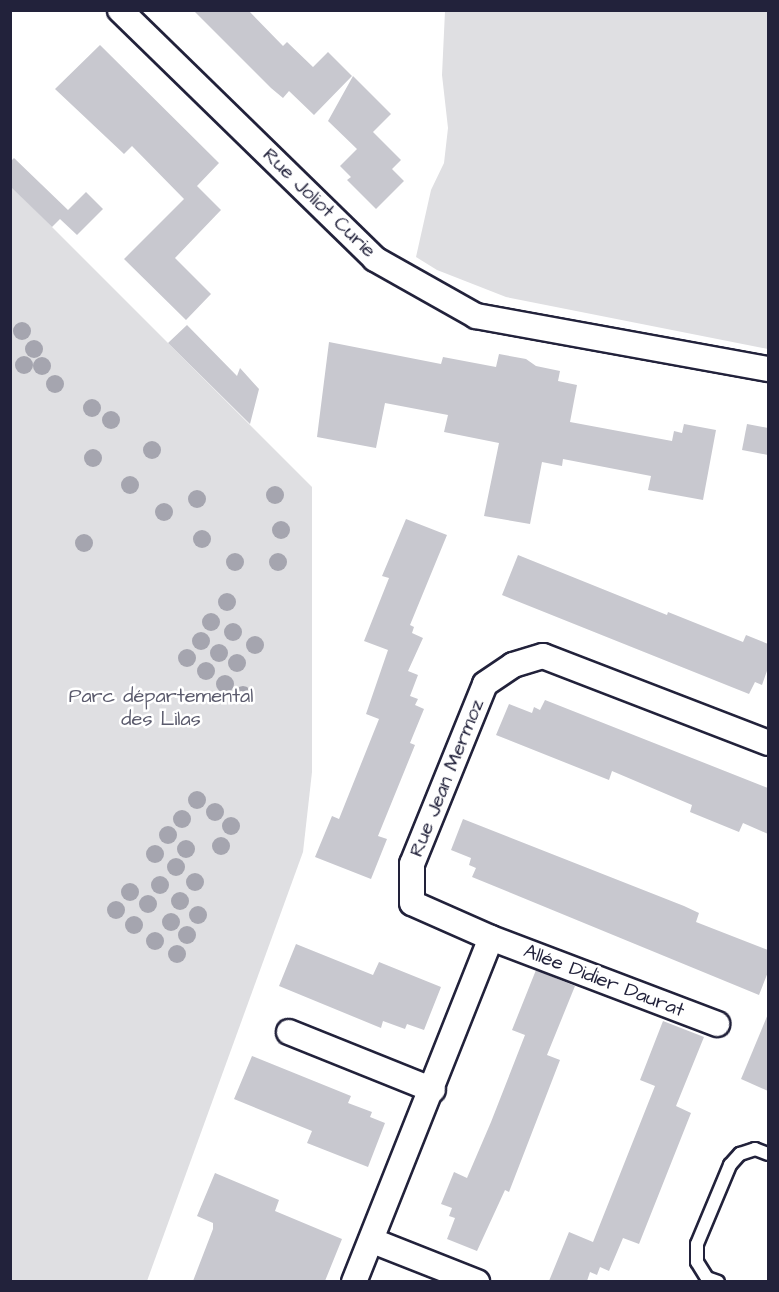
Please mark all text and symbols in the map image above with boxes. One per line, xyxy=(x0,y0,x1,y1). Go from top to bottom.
street label: Rue Joliot Curie xyxy=(258,143,380,263)
park label: Parc départemental des Lilas xyxy=(69,685,253,732)
street label: Rue Jean Mermoz xyxy=(404,696,490,860)
street label: Allée Didier Daurat xyxy=(520,939,688,1023)

